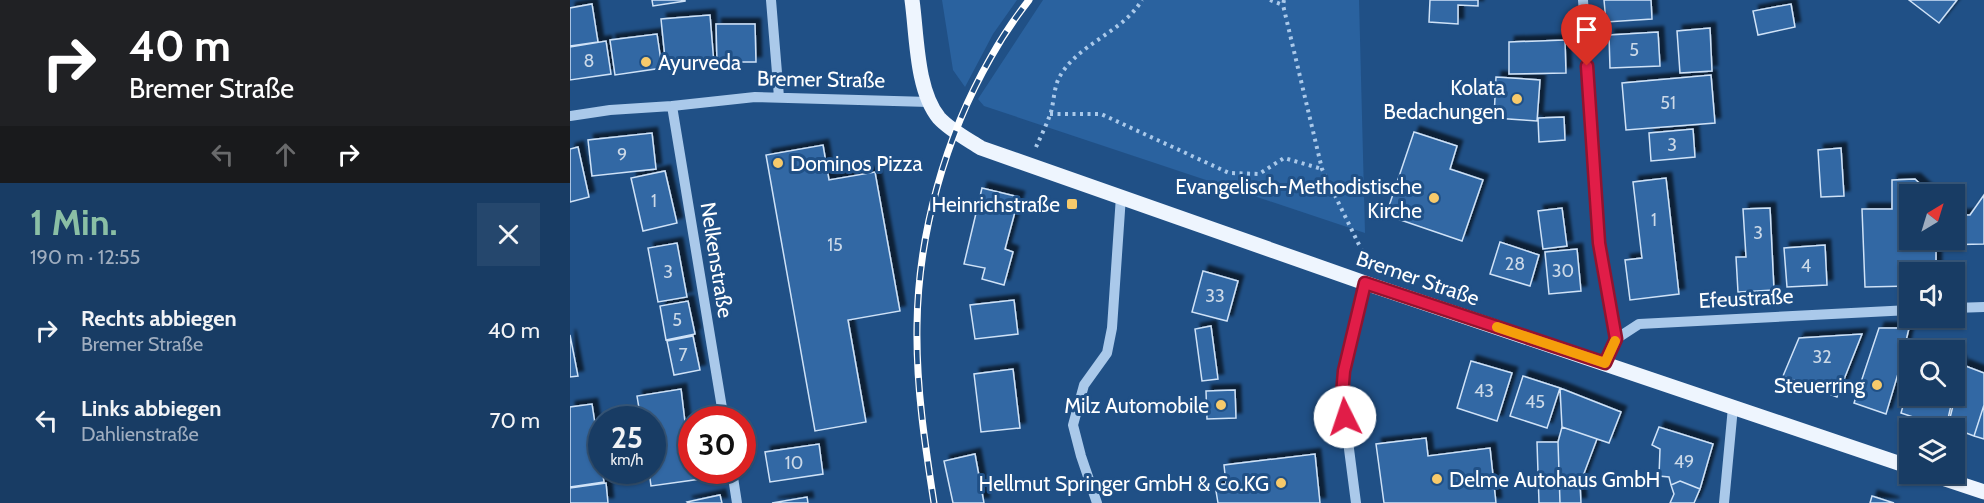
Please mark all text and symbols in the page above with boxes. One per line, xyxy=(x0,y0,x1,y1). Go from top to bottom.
pin xyxy=(1561,4,1612,66)
icon: arrive xyxy=(1570,13,1603,46)
text: 40 m xyxy=(129,20,231,72)
icon: right xyxy=(30,24,108,102)
house number: 5 xyxy=(1629,39,1639,61)
house number: 8 xyxy=(584,50,594,72)
place label: Ayurveda xyxy=(658,50,741,75)
marker: Ayurveda xyxy=(639,55,653,69)
street label: Bremer Straße xyxy=(757,65,886,93)
text: Bremer Straße xyxy=(129,72,294,105)
place label: Kolata Bedachungen xyxy=(1383,75,1505,124)
marker: Kolata Bedachungen xyxy=(1510,92,1524,106)
house number: 51 xyxy=(1660,92,1676,114)
house number: 3 xyxy=(1667,134,1677,156)
icon: left xyxy=(206,138,239,171)
icon: ahead xyxy=(269,138,302,171)
icon: right xyxy=(332,138,365,171)
house number: 9 xyxy=(617,144,627,166)
place label: Dominos Pizza xyxy=(790,151,922,176)
marker: Dominos Pizza xyxy=(771,156,785,170)
place label: Evangelisch-Methodistische Kirche xyxy=(1175,174,1422,223)
north arrow xyxy=(1899,184,1965,250)
map controls xyxy=(1899,184,1965,484)
house number: 1 xyxy=(651,190,657,212)
marker: Evangelisch-Methodistische Kirche xyxy=(1427,191,1441,205)
place label: Heinrichstraße xyxy=(931,192,1060,217)
marker: Heinrichstraße xyxy=(1065,197,1079,211)
text: 1 Min. xyxy=(30,200,118,244)
street label: Nelkenstraße xyxy=(696,200,739,320)
button: close xyxy=(477,203,540,266)
house number: 1 xyxy=(1651,209,1657,231)
house number: 3 xyxy=(1753,222,1763,244)
house number: 15 xyxy=(827,234,843,256)
text: 190 m · 12:55 xyxy=(30,245,140,269)
street label: Bremer Straße xyxy=(1353,245,1483,311)
house number: 28 xyxy=(1505,253,1525,275)
house number: 4 xyxy=(1801,255,1811,277)
house number: 30 xyxy=(1552,260,1574,282)
house number: 3 xyxy=(663,261,673,283)
button: sound xyxy=(1899,262,1965,328)
street label: Efeustraße xyxy=(1698,283,1794,313)
house number: 33 xyxy=(1205,285,1225,307)
text: Rechts abbiegen xyxy=(81,305,237,332)
house number: 5 xyxy=(672,309,682,331)
icon: right xyxy=(30,314,63,347)
text: 40 m xyxy=(488,317,540,344)
text: Bremer Straße xyxy=(81,332,203,356)
button: search xyxy=(1899,340,1965,406)
house number: 7 xyxy=(678,344,688,366)
house number: 32 xyxy=(1812,346,1832,368)
place label: Steuerring xyxy=(1774,373,1866,398)
marker: Steuerring xyxy=(1870,378,1884,392)
house number: 43 xyxy=(1474,380,1494,402)
position arrow xyxy=(1313,385,1377,449)
house number: 45 xyxy=(1525,391,1545,413)
place label: Milz Automobile xyxy=(1064,393,1209,418)
text: Links abbiegen xyxy=(81,395,221,422)
marker: Milz Automobile xyxy=(1214,398,1228,412)
icon: left xyxy=(30,404,63,437)
speed limit sign: 30 xyxy=(678,406,756,484)
text: 70 m xyxy=(490,407,540,434)
button: layers xyxy=(1899,418,1965,484)
text: 25 xyxy=(611,419,643,456)
text: Dahlienstraße xyxy=(81,422,199,446)
text: km/h xyxy=(611,451,643,469)
house number: 49 xyxy=(1674,451,1694,473)
house number: 10 xyxy=(785,452,803,474)
place label: Delme Autohaus GmbH xyxy=(1449,467,1660,492)
place label: Hellmut Springer GmbH & Co.KG xyxy=(979,471,1269,496)
marker: Delme Autohaus GmbH xyxy=(1430,472,1444,486)
marker: Hellmut Springer GmbH & Co.KG xyxy=(1274,476,1288,490)

